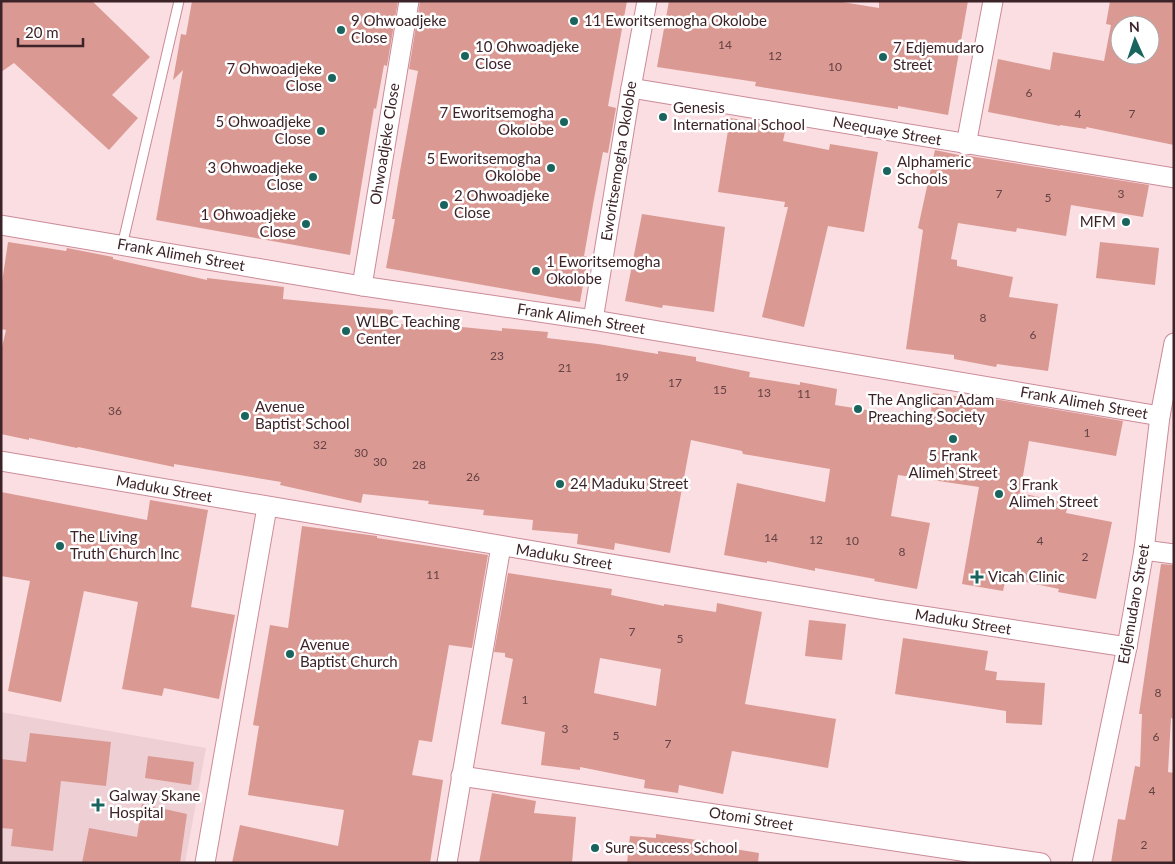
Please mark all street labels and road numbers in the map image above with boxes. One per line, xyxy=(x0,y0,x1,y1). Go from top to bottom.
street label: Eworitsemogha Okolobe xyxy=(596,80,640,242)
street label: Ohwoadjeke Close xyxy=(365,82,403,206)
street label: Neequaye Street xyxy=(832,112,943,149)
street label: Frank Alimeh Street xyxy=(116,234,247,274)
street label: Frank Alimeh Street xyxy=(516,299,647,337)
street label: Frank Alimeh Street xyxy=(1019,382,1150,422)
street label: Maduku Street xyxy=(115,471,214,505)
street label: Maduku Street xyxy=(515,540,614,573)
street label: Edjemudaro Street xyxy=(1114,542,1153,665)
street label: Maduku Street xyxy=(914,605,1013,638)
street label: Otomi Street xyxy=(708,802,795,834)

